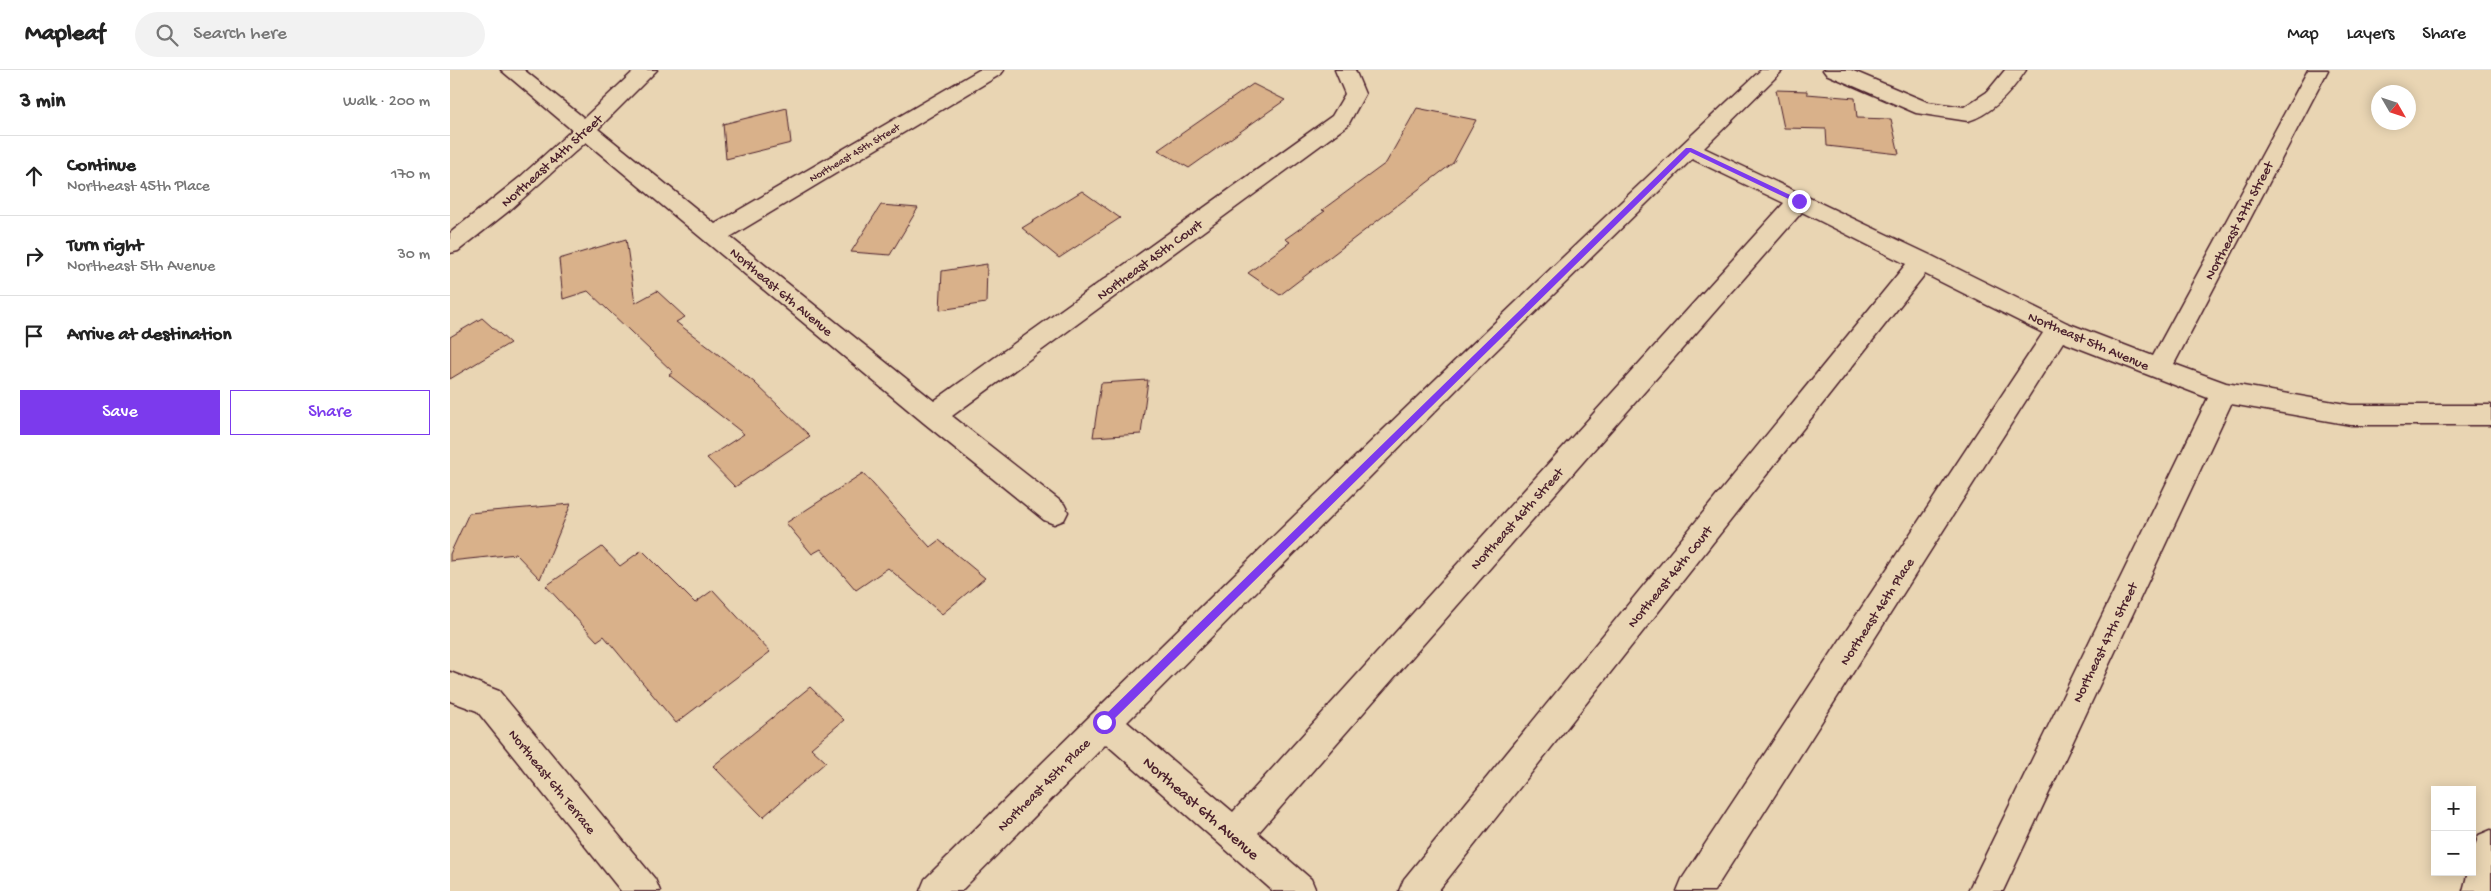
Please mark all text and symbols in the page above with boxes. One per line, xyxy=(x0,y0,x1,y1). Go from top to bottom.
search box xyxy=(135,12,485,57)
text: Mapleaf xyxy=(25,20,105,49)
icon: search xyxy=(153,21,181,49)
text: Search here xyxy=(193,23,287,46)
text: Map xyxy=(2287,24,2319,45)
text: Layers xyxy=(2347,24,2394,45)
text: Share xyxy=(2422,24,2466,45)
north arrow xyxy=(2371,85,2416,130)
text: 3 min xyxy=(20,90,65,115)
text: Walk · 200 m xyxy=(343,93,430,112)
street label: Northeast 44th Street xyxy=(498,111,608,212)
street label: Northeast 45th Street xyxy=(808,121,904,185)
text: Continue xyxy=(67,155,136,178)
street label: Northeast 47th Street xyxy=(2202,158,2279,283)
icon: ahead xyxy=(20,162,48,190)
text: 170 m xyxy=(391,166,430,185)
text: Northeast 45th Place xyxy=(67,178,210,197)
route end xyxy=(1788,190,1811,213)
street label: Northeast 45th Court xyxy=(1094,216,1208,305)
text: Turn right xyxy=(67,235,143,258)
icon: right xyxy=(20,242,48,270)
street label: Northeast 6th Avenue xyxy=(725,245,836,342)
text: 30 m xyxy=(397,246,430,265)
text: Northeast 5th Avenue xyxy=(67,258,215,277)
street label: Northeast 5th Avenue xyxy=(2025,309,2152,376)
icon: arrive xyxy=(20,322,48,350)
text: Arrive at destination xyxy=(67,324,231,347)
button: Save xyxy=(20,390,220,435)
button: Share xyxy=(230,390,430,435)
street label: Northeast 46th Street xyxy=(1468,464,1569,574)
street label: Northeast 46th Court xyxy=(1625,522,1718,632)
street label: Northeast 46th Place xyxy=(1837,555,1920,669)
street label: Northeast 47th Street xyxy=(2070,579,2143,706)
route start xyxy=(1093,711,1116,734)
street label: Northeast 6th Terrace xyxy=(504,727,599,839)
street label: Northeast 45th Place xyxy=(995,735,1095,836)
street label: Northeast 6th Avenue xyxy=(1138,754,1262,866)
map controls xyxy=(2431,786,2476,876)
button: + xyxy=(2431,786,2476,831)
button: − xyxy=(2431,831,2476,876)

